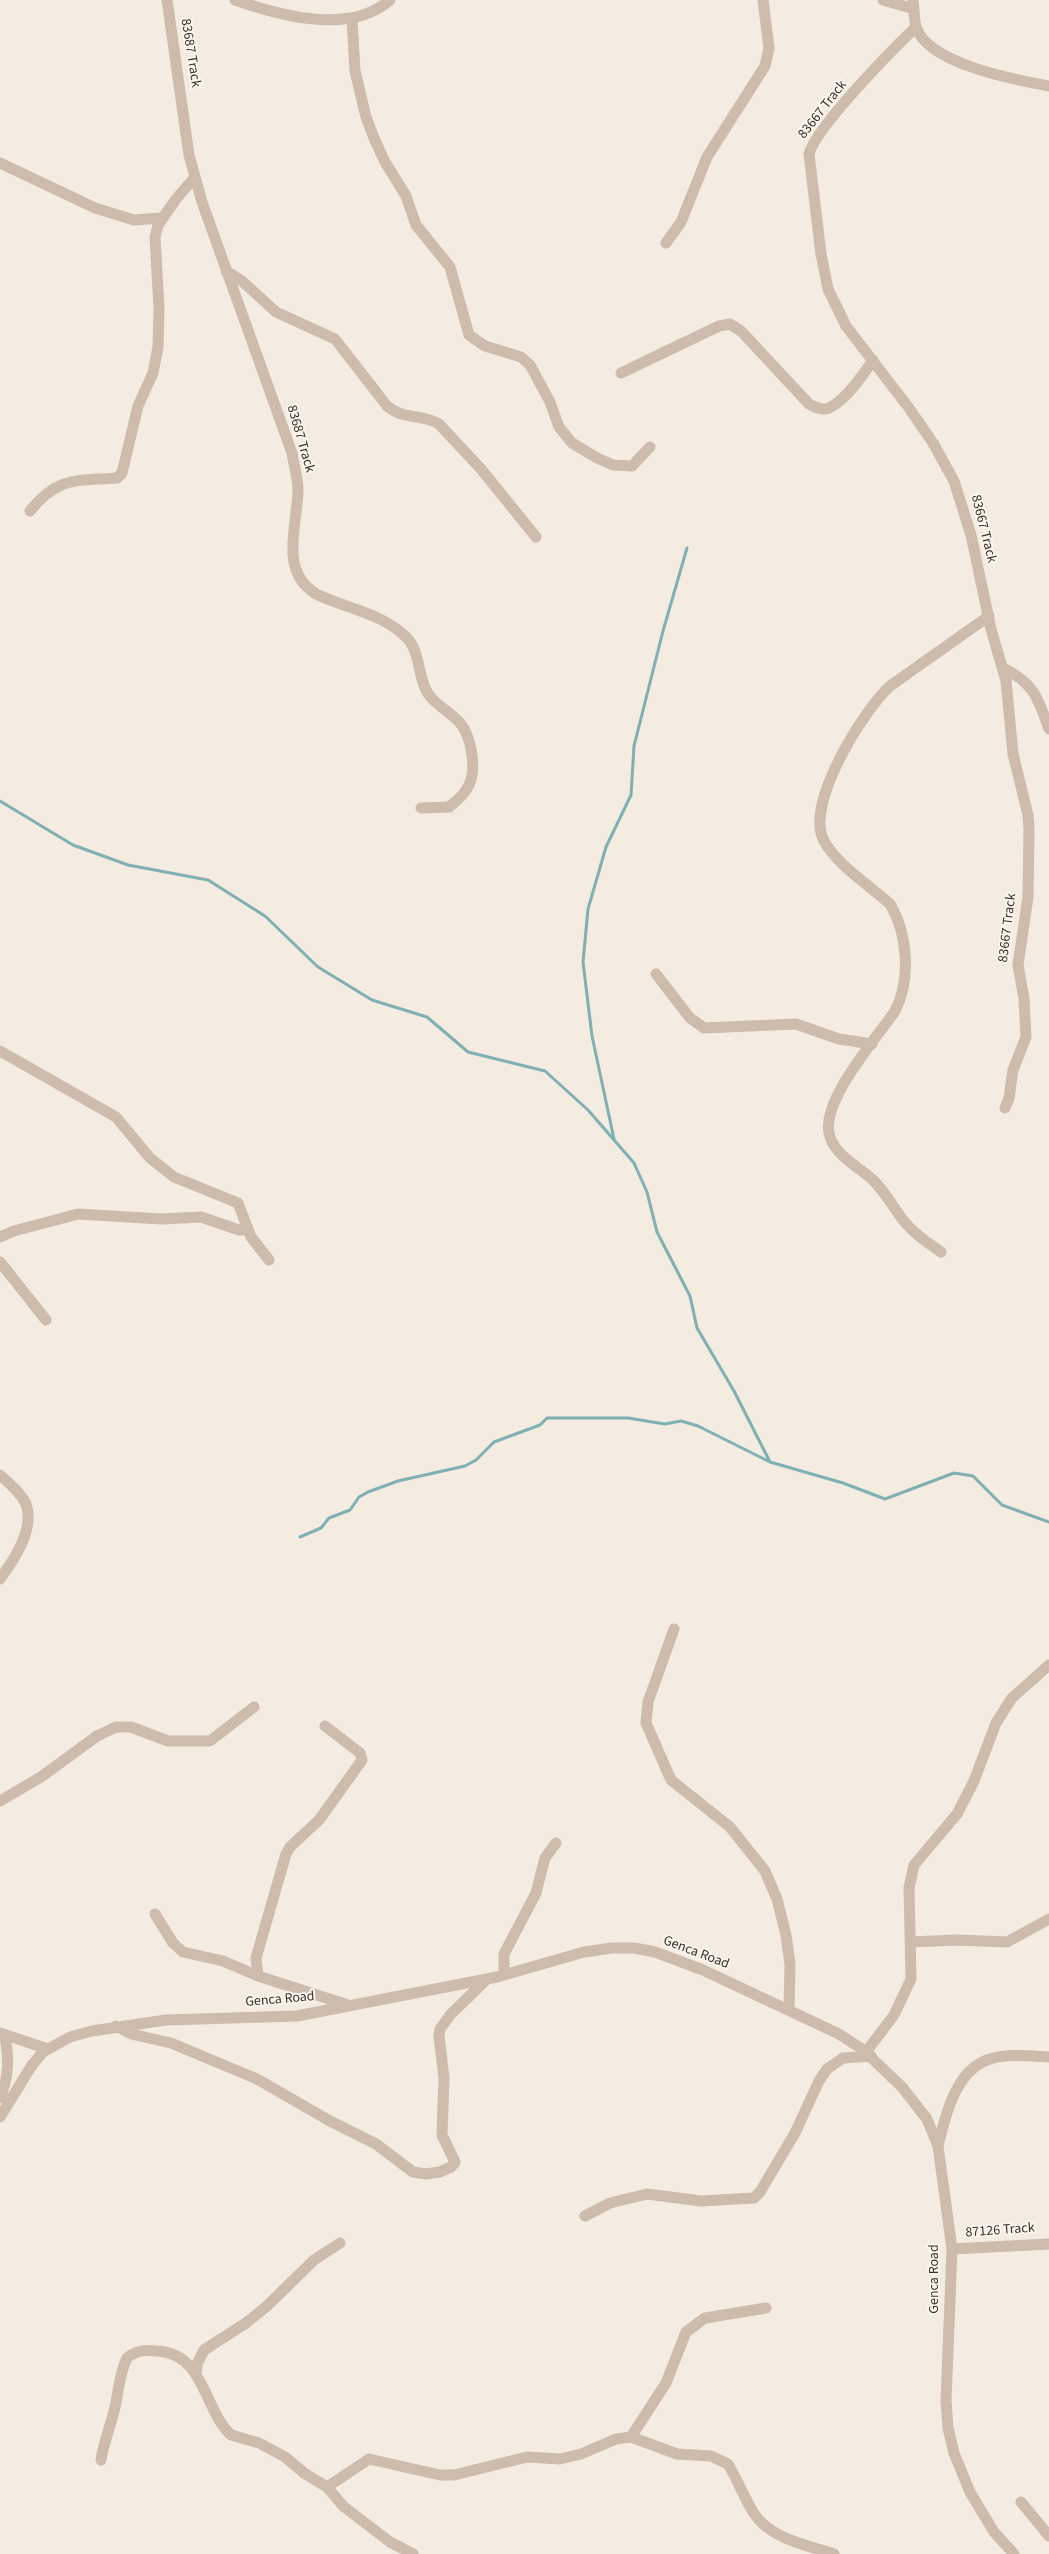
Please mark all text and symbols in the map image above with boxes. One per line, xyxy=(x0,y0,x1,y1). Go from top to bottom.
street label: 83687 Track xyxy=(176,17,204,89)
street label: 83667 Track xyxy=(795,78,851,142)
street label: 83687 Track xyxy=(282,403,318,475)
street label: 83667 Track xyxy=(966,493,1000,565)
street label: 83667 Track xyxy=(995,893,1021,963)
street label: Genca Road xyxy=(661,1933,731,1973)
street label: Genca Road xyxy=(245,1989,315,2011)
street label: 87126 Track xyxy=(965,2220,1035,2242)
street label: Genca Road xyxy=(927,2244,943,2314)

